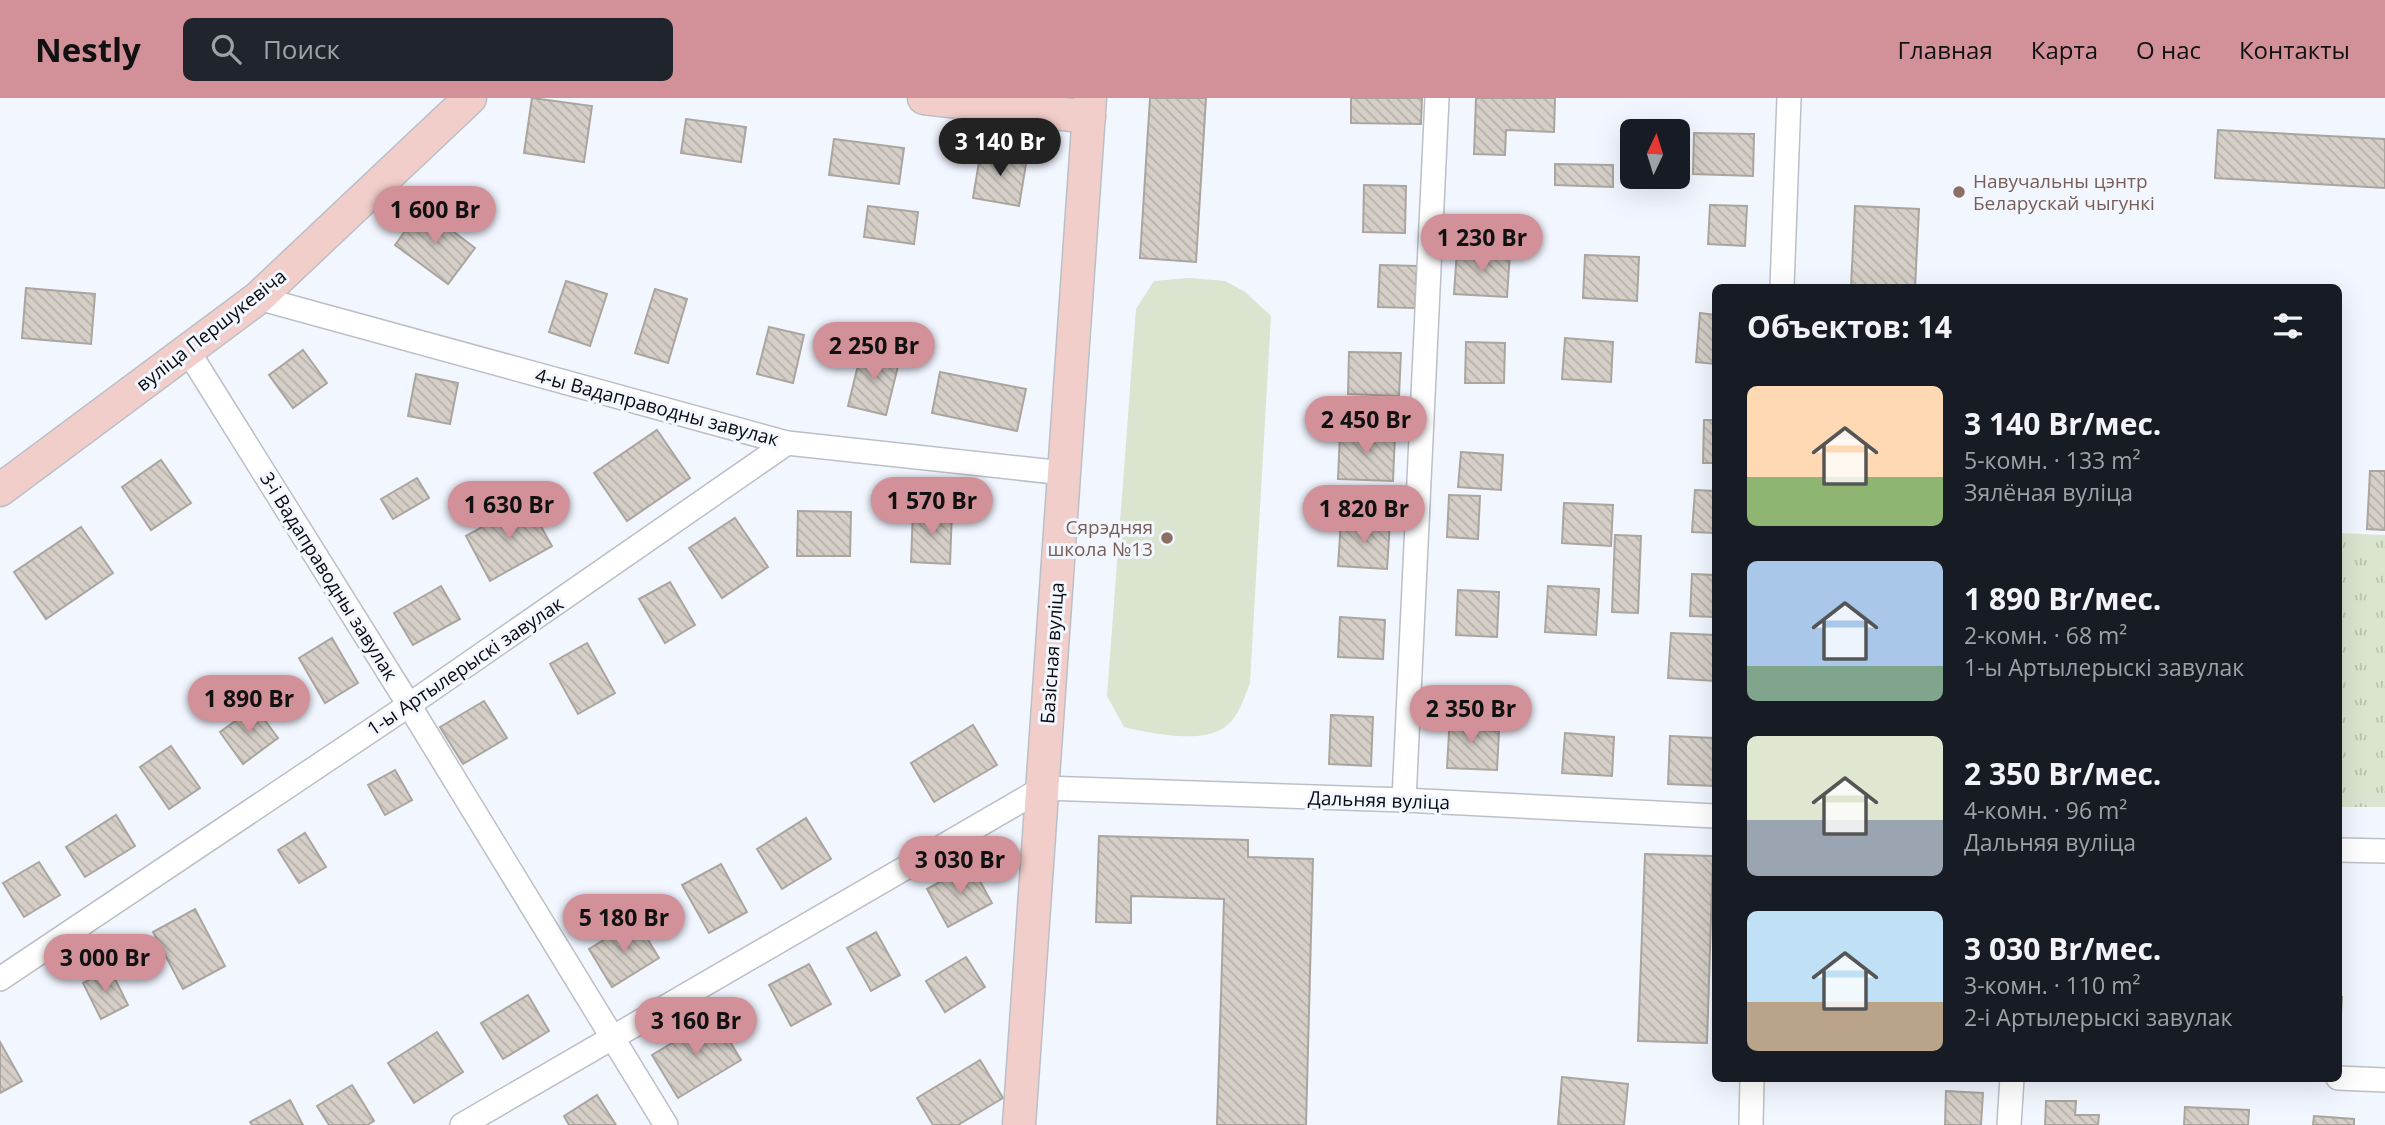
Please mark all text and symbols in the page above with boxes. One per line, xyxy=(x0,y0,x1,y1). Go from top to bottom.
search box xyxy=(183,18,673,81)
text: Nestly xyxy=(35,27,141,72)
icon: search xyxy=(207,30,245,68)
text: Поиск xyxy=(263,31,340,67)
text: Главная xyxy=(1898,33,1993,66)
text: Карта xyxy=(2031,33,2098,66)
text: О нас xyxy=(2136,33,2201,66)
text: Контакты xyxy=(2239,33,2350,66)
pin: 3 140 Br xyxy=(928,118,1072,178)
north arrow xyxy=(1620,119,1690,189)
map controls xyxy=(1620,119,1690,189)
text: 3 140 Br xyxy=(955,125,1045,157)
place label: Навучальны цэнтр Беларускай чыгункі xyxy=(1973,168,2155,216)
marker: Навучальны цэнтр Беларускай чыгункі xyxy=(1951,184,1967,200)
pin: 1 600 Br xyxy=(363,186,507,246)
text: 1 600 Br xyxy=(390,193,480,225)
pin: 1 230 Br xyxy=(1410,214,1554,274)
text: 1 230 Br xyxy=(1437,221,1527,253)
street label: вуліца Першукевіча xyxy=(130,263,292,397)
text: Объектов: 14 xyxy=(1747,306,1952,347)
icon: filters xyxy=(2269,307,2307,345)
pin: 2 250 Br xyxy=(802,322,946,382)
text: 2 250 Br xyxy=(829,329,919,361)
street label: 4-ы Вадаправодны завулак xyxy=(532,362,782,452)
pin: 2 450 Br xyxy=(1294,396,1438,456)
text: 2 450 Br xyxy=(1321,403,1411,435)
text: 3 140 Br/мес. xyxy=(1964,403,2161,444)
icon: home xyxy=(1803,414,1887,498)
text: 5-комн. · 133 m² xyxy=(1964,444,2140,476)
street label: 3-і Вадаправодны завулак xyxy=(254,467,404,685)
text: Зялёная вуліца xyxy=(1964,476,2133,508)
pin: 1 570 Br xyxy=(860,478,1004,537)
pin: 1 630 Br xyxy=(437,482,581,541)
text: 1 570 Br xyxy=(887,484,977,516)
pin: 1 820 Br xyxy=(1292,486,1436,545)
text: 1 630 Br xyxy=(464,488,554,520)
text: 1 820 Br xyxy=(1319,492,1409,524)
place label: Сярэдняя школа №13 xyxy=(1047,514,1153,562)
marker: Сярэдняя школа №13 xyxy=(1159,530,1175,546)
text: 1 890 Br/мес. xyxy=(1964,578,2161,619)
street label: Базісная вуліца xyxy=(1034,581,1070,725)
icon: home xyxy=(1803,589,1887,673)
street label: 1-ы Артылерыскі завулак xyxy=(362,590,568,742)
text: 2-комн. · 68 m² xyxy=(1964,619,2127,651)
text: 1-ы Артылерыскі завулак xyxy=(1964,651,2244,683)
pin: 1 890 Br xyxy=(177,676,321,735)
text: 1 890 Br xyxy=(204,682,294,714)
pin: 2 350 Br xyxy=(1399,686,1543,745)
text: 2 350 Br xyxy=(1426,692,1516,724)
text: 2 350 Br/мес. xyxy=(1964,753,2161,794)
icon: home xyxy=(1803,764,1887,848)
street label: Дальняя вуліца xyxy=(1307,785,1451,815)
text: 4-комн. · 96 m² xyxy=(1964,794,2127,826)
text: Дальняя вуліца xyxy=(1964,826,2136,858)
pin: 3 030 Br xyxy=(888,836,1032,896)
text: 3 030 Br xyxy=(915,843,1005,875)
pin: 5 180 Br xyxy=(552,894,696,954)
text: 5 180 Br xyxy=(579,901,669,933)
text: 3 030 Br/мес. xyxy=(1964,928,2161,969)
pin: 3 000 Br xyxy=(33,934,177,994)
icon: home xyxy=(1803,939,1887,1023)
text: 3 000 Br xyxy=(60,941,150,973)
text: 3-комн. · 110 m² xyxy=(1964,969,2140,1001)
pin: 3 160 Br xyxy=(624,998,768,1057)
text: 2-і Артылерыскі завулак xyxy=(1964,1001,2232,1033)
text: 3 160 Br xyxy=(651,1004,741,1036)

